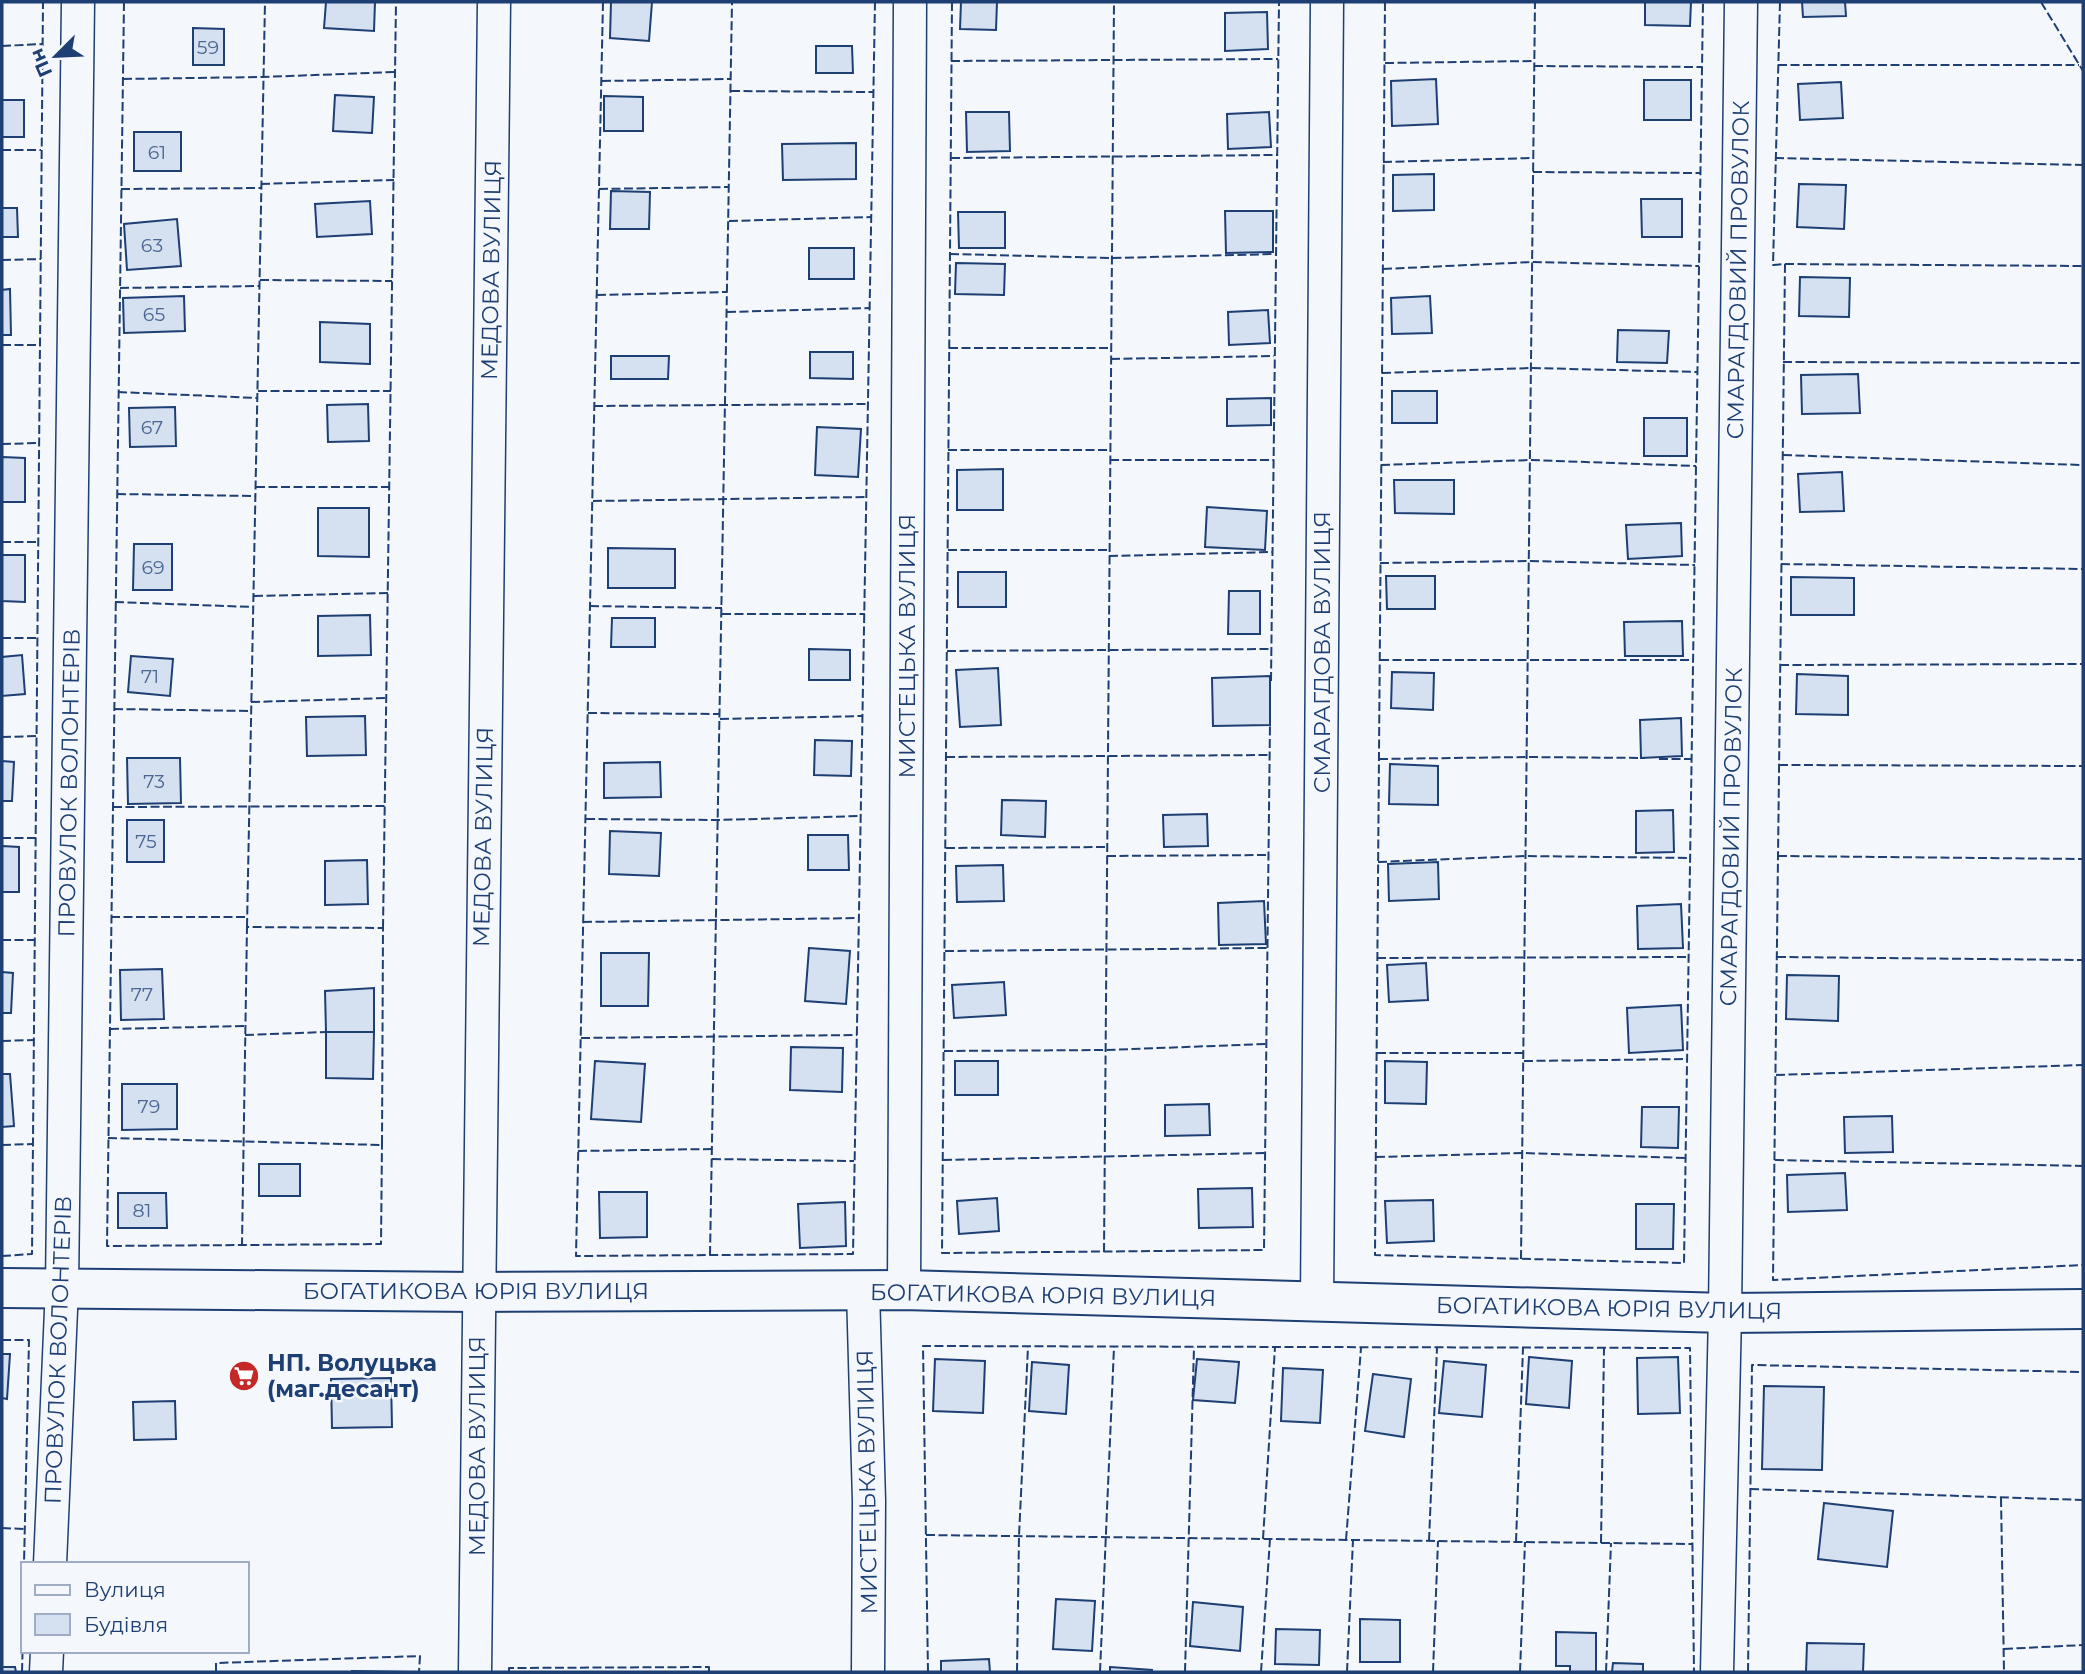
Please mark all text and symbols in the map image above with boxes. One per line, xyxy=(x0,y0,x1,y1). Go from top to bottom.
north arrow xyxy=(21,21,91,91)
house number: 59 xyxy=(197,36,219,59)
text: Пн xyxy=(25,45,57,80)
street label: СМАРАГДОВИЙ ПРОВУЛОК xyxy=(1721,100,1755,440)
house number: 61 xyxy=(148,141,166,164)
street label: МЕДОВА ВУЛИЦЯ xyxy=(475,160,507,380)
house number: 63 xyxy=(141,234,163,257)
house number: 65 xyxy=(143,303,165,326)
house number: 67 xyxy=(141,416,163,439)
street label: СМАРАГДОВА ВУЛИЦЯ xyxy=(1308,511,1336,793)
street label: МИСТЕЦЬКА ВУЛИЦЯ xyxy=(893,514,921,778)
house number: 69 xyxy=(141,556,165,579)
street label: ПРОВУЛОК ВОЛОНТЕРІВ xyxy=(52,628,86,938)
house number: 71 xyxy=(141,665,159,688)
street label: СМАРАГДОВИЙ ПРОВУЛОК xyxy=(1714,667,1748,1007)
street label: МЕДОВА ВУЛИЦЯ xyxy=(467,727,499,947)
house number: 73 xyxy=(143,770,165,793)
house number: 75 xyxy=(135,830,157,853)
house number: 77 xyxy=(131,983,153,1006)
house number: 79 xyxy=(138,1095,160,1118)
street label: ПРОВУЛОК ВОЛОНТЕРІВ xyxy=(39,1195,77,1505)
house number: 81 xyxy=(133,1199,151,1222)
street label: БОГАТИКОВА ЮРІЯ ВУЛИЦЯ xyxy=(303,1277,649,1305)
street label: БОГАТИКОВА ЮРІЯ ВУЛИЦЯ xyxy=(870,1278,1216,1312)
street label: БОГАТИКОВА ЮРІЯ ВУЛИЦЯ xyxy=(1436,1291,1782,1325)
street label: МЕДОВА ВУЛИЦЯ xyxy=(463,1336,491,1556)
place label: НП. Волуцька (маг.десант) xyxy=(267,1349,437,1403)
street label: МИСТЕЦЬКА ВУЛИЦЯ xyxy=(851,1349,883,1615)
supermarket icon: НП. Волуцька (маг.десант) xyxy=(227,1359,261,1393)
legend xyxy=(21,1562,248,1653)
text: Вулиця xyxy=(84,1577,166,1602)
text: Будівля xyxy=(84,1612,168,1637)

